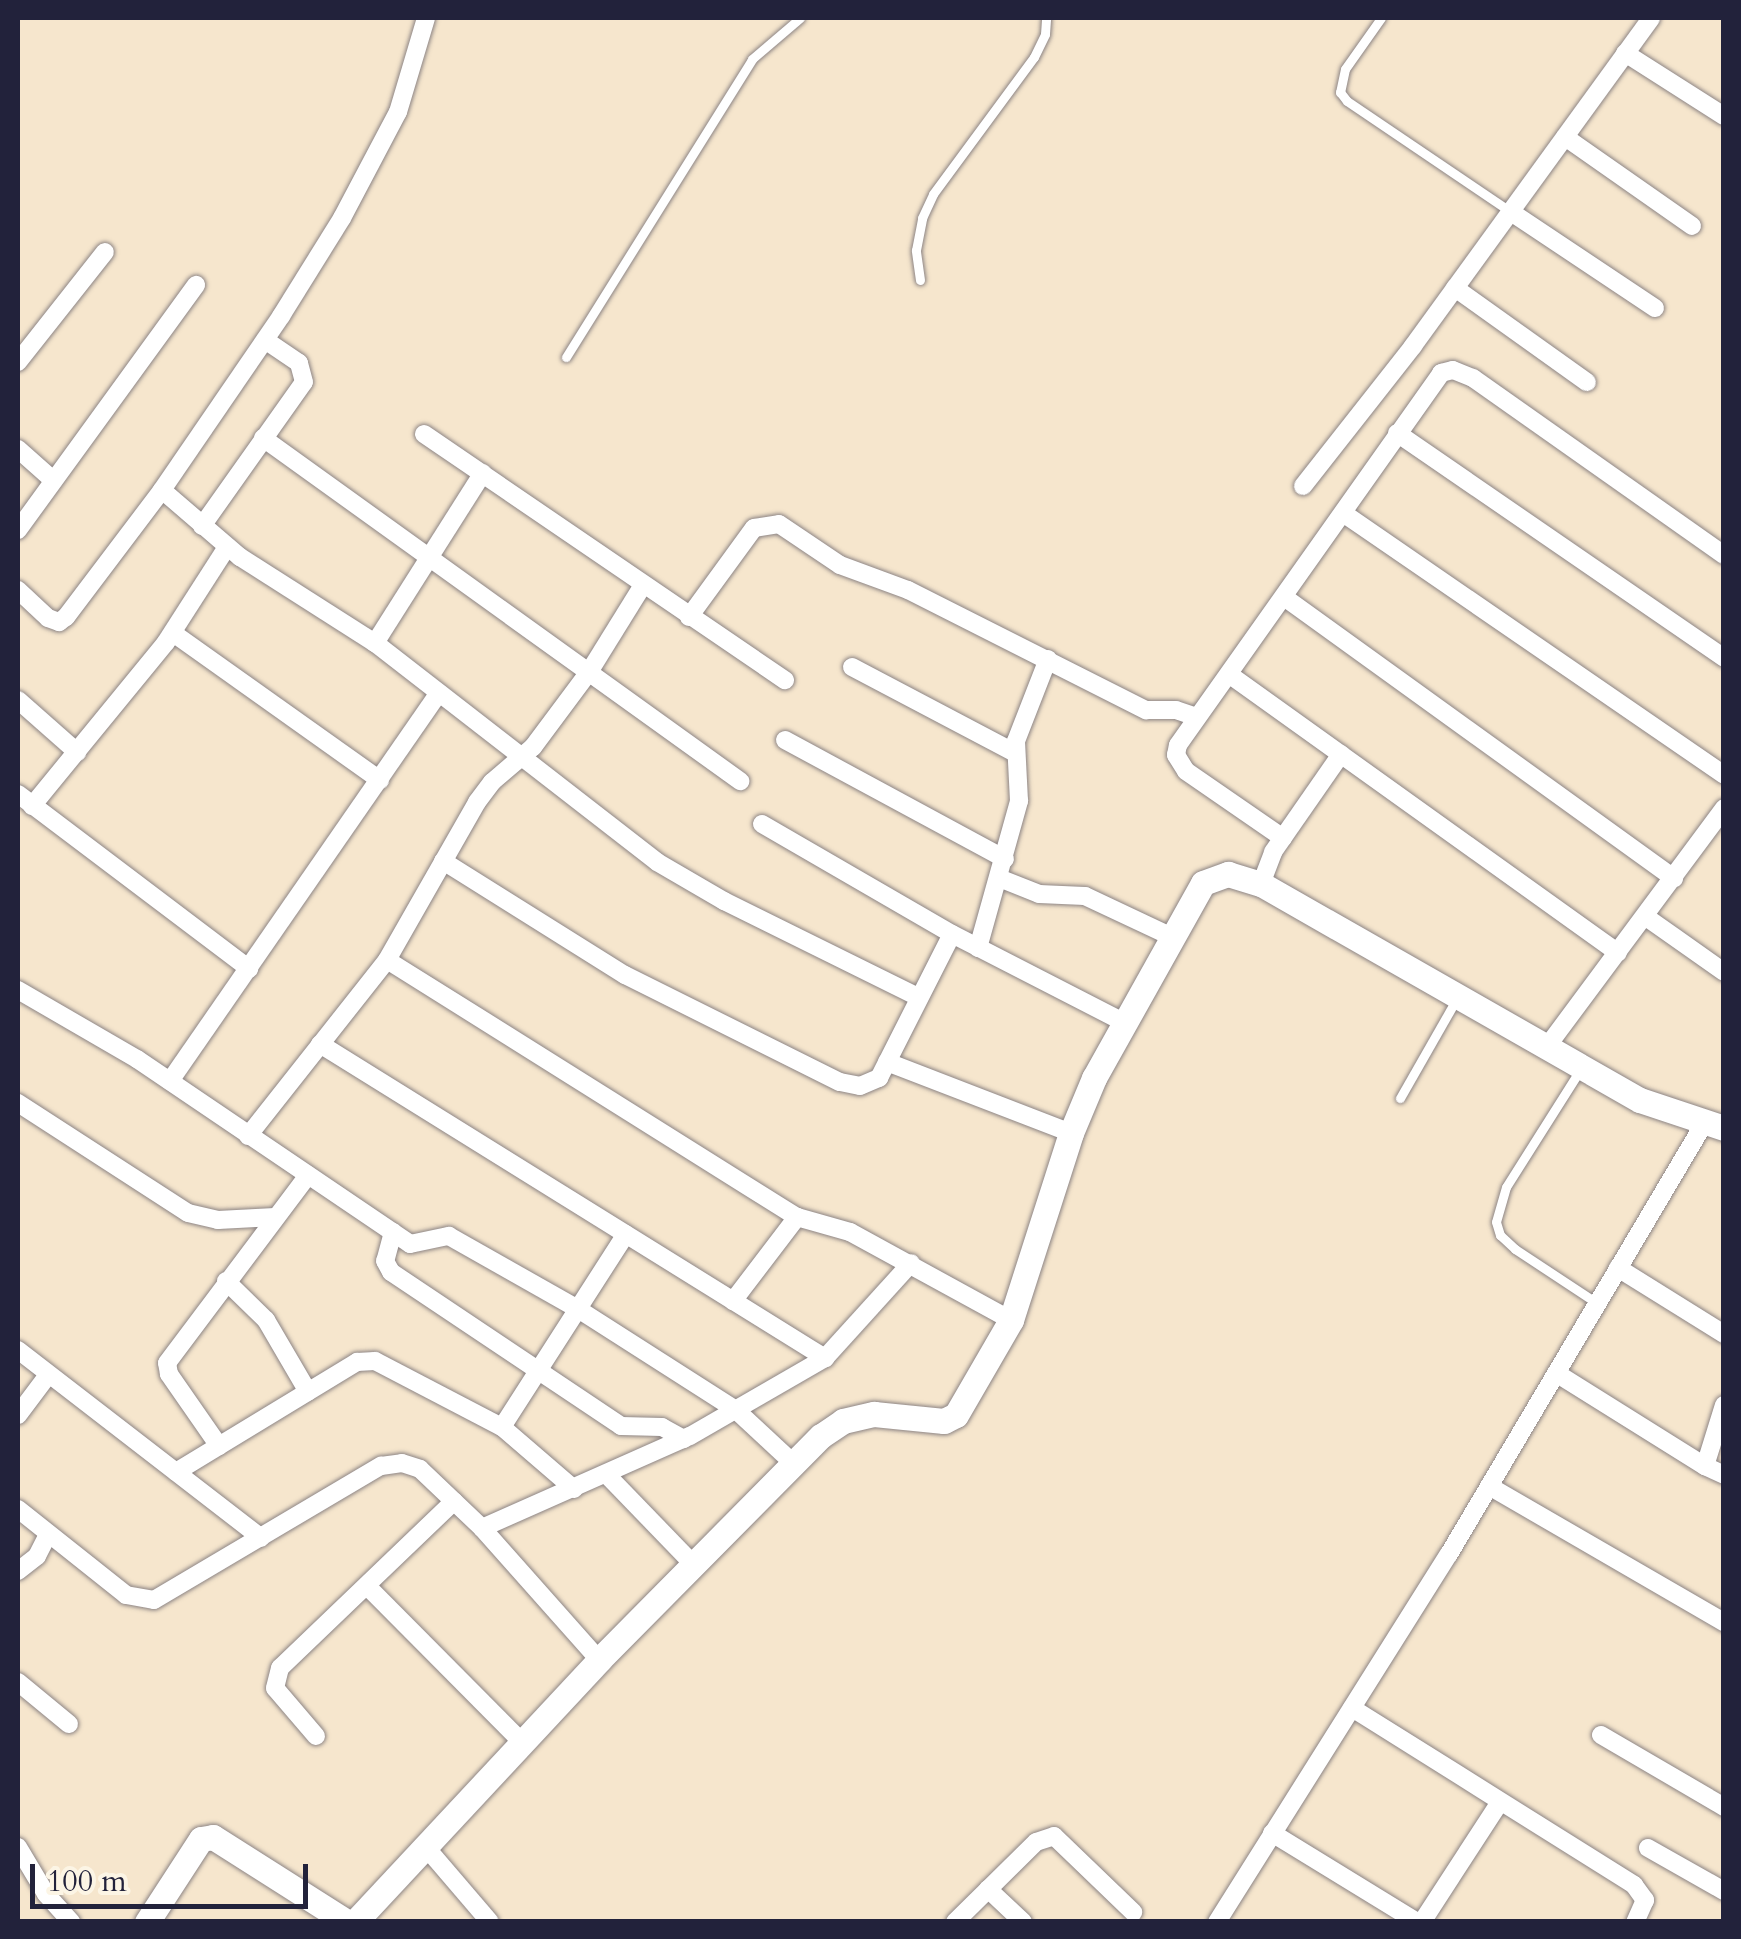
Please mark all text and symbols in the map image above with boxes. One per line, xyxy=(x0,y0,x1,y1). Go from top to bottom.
scale bar xyxy=(35,1844,312,1906)
text: 100 m xyxy=(47,1861,127,1902)

